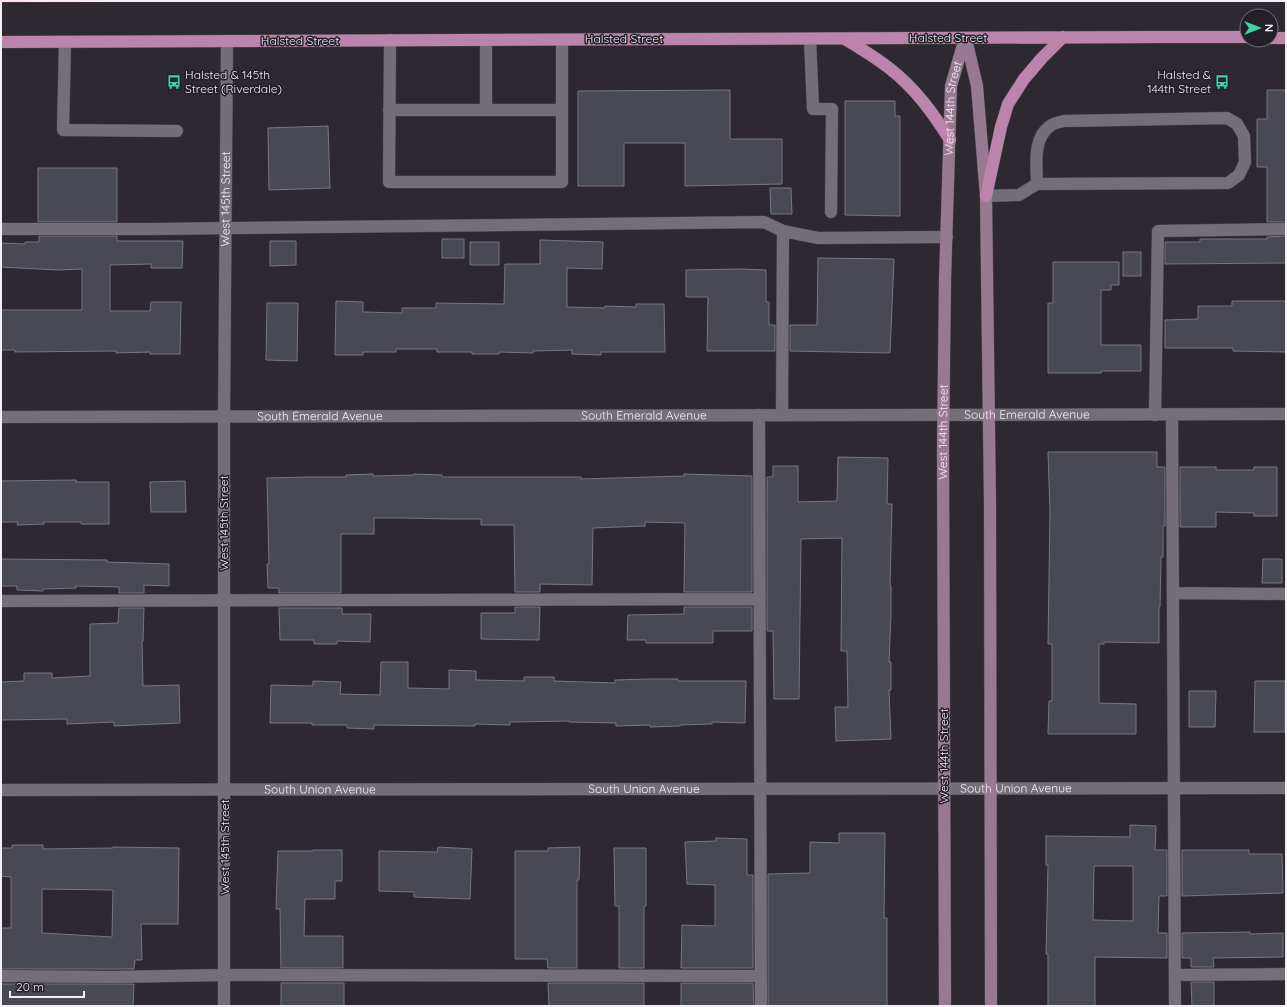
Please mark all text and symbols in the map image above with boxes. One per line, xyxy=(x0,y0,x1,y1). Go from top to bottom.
north arrow xyxy=(1239,8,1279,48)
text: N xyxy=(1262,24,1276,32)
street label: Halsted Street xyxy=(909,30,987,45)
street label: Halsted Street xyxy=(585,31,663,46)
street label: Halsted Street xyxy=(261,33,339,48)
street label: West 144th Street xyxy=(941,59,965,156)
place label: Halsted & 145th Street (Riverdale) xyxy=(185,67,282,96)
place label: Halsted & 144th Street xyxy=(1147,67,1211,96)
bus stop icon: Halsted & 145th Street (Riverdale) xyxy=(166,74,182,90)
bus stop icon: Halsted & 144th Street xyxy=(1214,74,1230,90)
street label: West 145th Street xyxy=(217,151,233,247)
street label: West 144th Street xyxy=(935,384,951,480)
street label: South Emerald Avenue xyxy=(964,406,1090,422)
street label: South Emerald Avenue xyxy=(581,407,707,423)
street label: South Emerald Avenue xyxy=(257,408,383,423)
street label: West 145th Street xyxy=(216,475,231,571)
street label: West 144th Street xyxy=(936,708,951,804)
street label: South Union Avenue xyxy=(960,780,1072,796)
street label: South Union Avenue xyxy=(264,781,376,797)
street label: South Union Avenue xyxy=(588,781,700,796)
street label: West 145th Street xyxy=(217,799,232,895)
scale bar xyxy=(10,973,84,999)
text: 20 m xyxy=(16,979,44,994)

